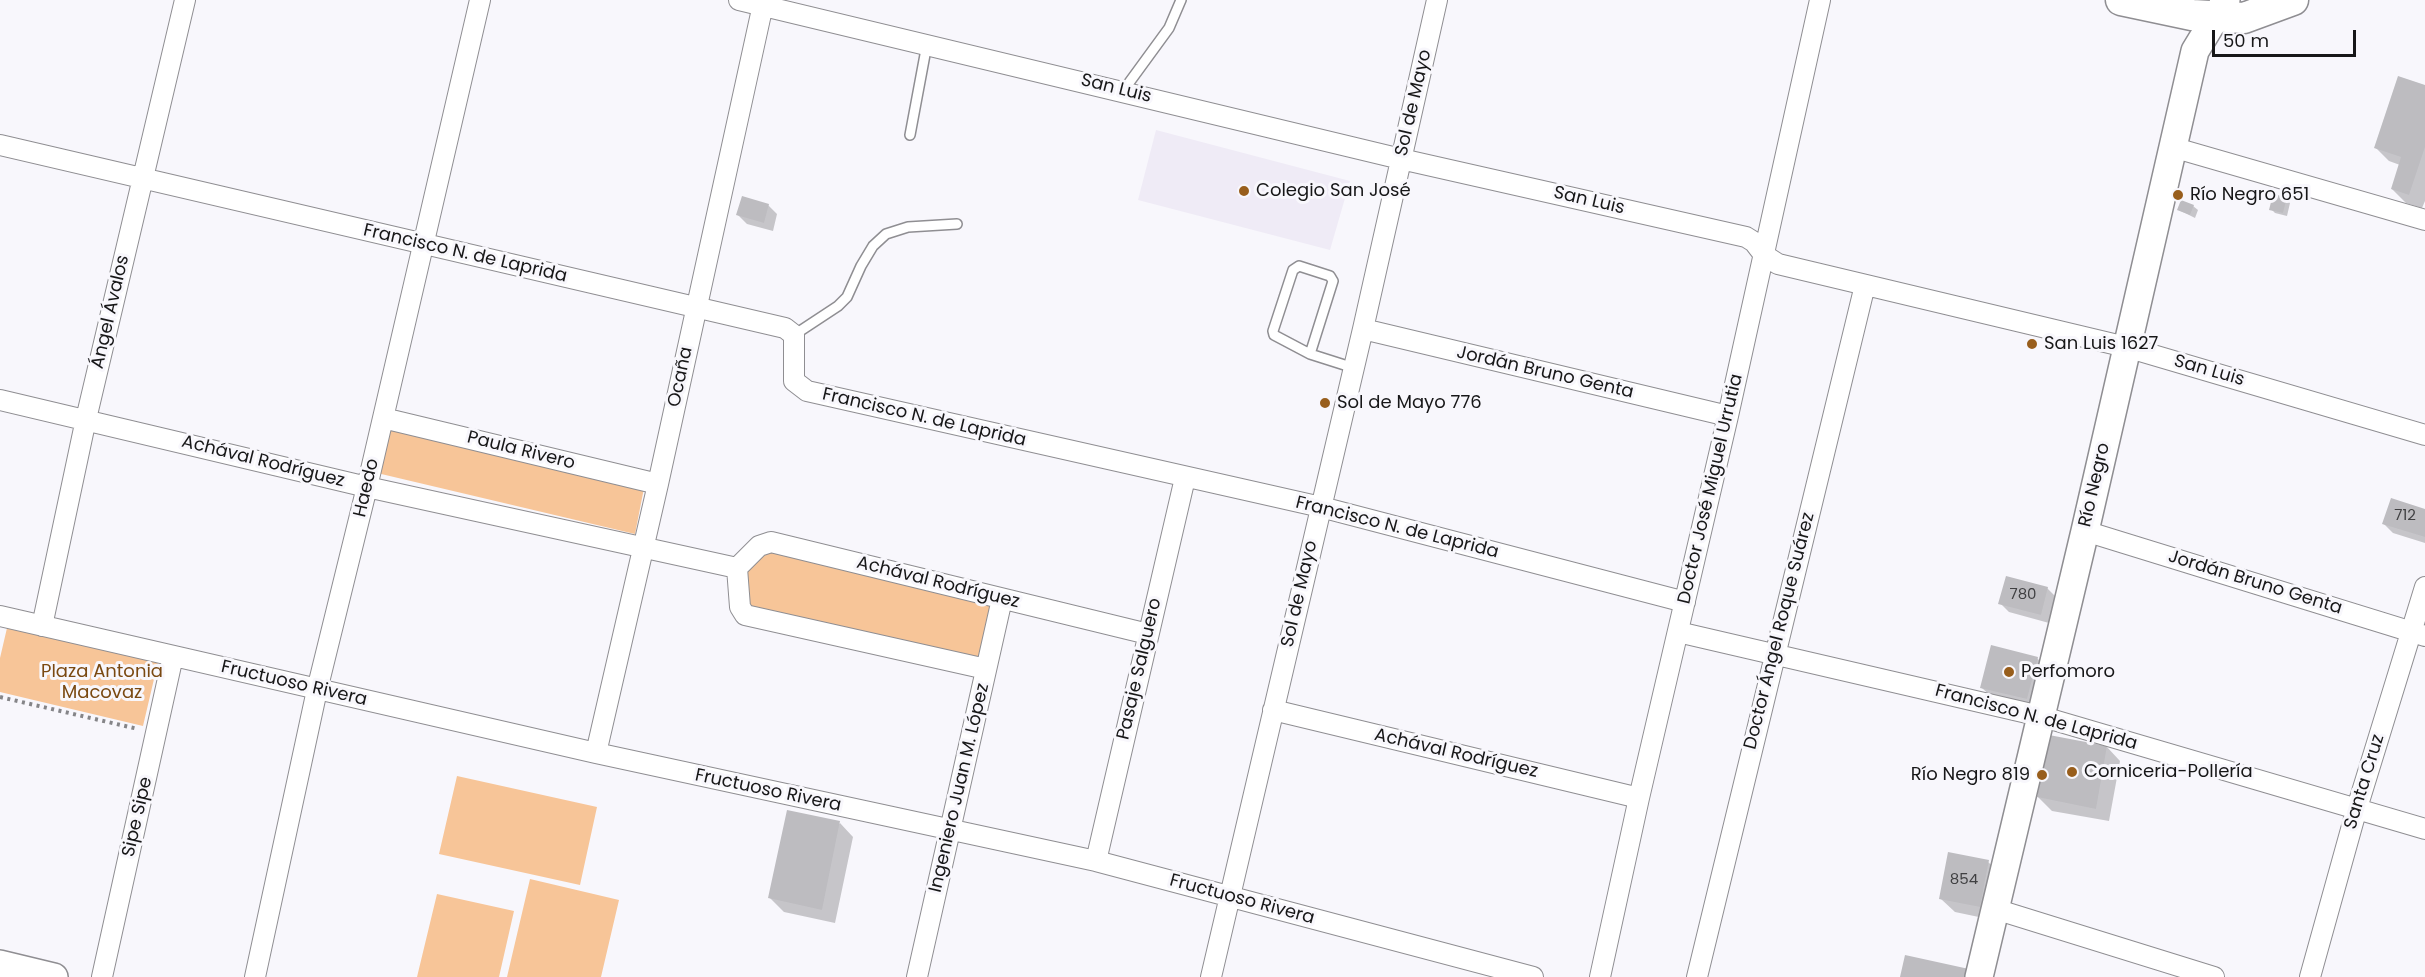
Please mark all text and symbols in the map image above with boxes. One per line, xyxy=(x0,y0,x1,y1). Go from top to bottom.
scale bar xyxy=(2215,18,2359,56)
text: 50 m xyxy=(2223,28,2269,53)
street label: Sol de Mayo xyxy=(1391,48,1437,158)
street label: San Luis xyxy=(1078,70,1154,108)
place label: Colegio San José xyxy=(1256,180,1411,202)
street label: San Luis xyxy=(1551,182,1627,220)
marker: Colegio San José xyxy=(1237,184,1251,198)
place label: Río Negro 651 xyxy=(2190,184,2309,206)
marker: Río Negro 651 xyxy=(2171,188,2185,202)
street label: Francisco N. de Laprida xyxy=(361,220,569,288)
street label: Ángel Ávalos xyxy=(87,253,135,371)
place label: San Luis 1627 xyxy=(2044,333,2158,355)
marker: San Luis 1627 xyxy=(2025,337,2039,351)
street label: Jordán Bruno Genta xyxy=(1454,342,1636,404)
street label: Ocaña xyxy=(664,345,698,409)
street label: San Luis xyxy=(2171,351,2247,391)
street label: Doctor José Miguel Urrutia xyxy=(1674,372,1748,606)
street label: Francisco N. de Laprida xyxy=(820,384,1028,452)
place label: Sol de Mayo 776 xyxy=(1337,392,1482,414)
marker: Sol de Mayo 776 xyxy=(1318,396,1332,410)
street label: Paula Rivero xyxy=(465,427,577,475)
street label: Achával Rodríguez xyxy=(179,431,347,493)
street label: Río Negro xyxy=(2075,441,2115,529)
street label: Haedo xyxy=(350,457,384,519)
street label: Francisco N. de Laprida xyxy=(1293,492,1501,564)
house number: 712 xyxy=(2394,507,2416,525)
street label: Doctor Ángel Roque Suárez xyxy=(1740,510,1820,752)
street label: Sol de Mayo xyxy=(1277,539,1323,649)
street label: Jordán Bruno Genta xyxy=(2165,546,2345,620)
street label: Achával Rodríguez xyxy=(854,552,1022,614)
house number: 780 xyxy=(2009,586,2037,604)
street label: Pasaje Salguero xyxy=(1113,596,1167,742)
street label: Fructuoso Rivera xyxy=(219,657,369,711)
park label: Plaza Antonia Macovaz xyxy=(41,661,163,704)
place label: Perfomoro xyxy=(2021,661,2115,683)
marker: Perfomoro xyxy=(2002,665,2016,679)
street label: Ingeniero Juan M. López xyxy=(925,681,995,895)
street label: Francisco N. de Laprida xyxy=(1933,681,2139,755)
street label: Achával Rodríguez xyxy=(1372,725,1540,783)
street label: Santa Cruz xyxy=(2340,732,2390,832)
place label: Corniceria-Pollería xyxy=(2084,761,2253,783)
place label: Río Negro 819 xyxy=(1911,764,2030,786)
street label: Fructuoso Rivera xyxy=(693,765,843,817)
marker: Corniceria-Pollería xyxy=(2065,765,2079,779)
marker: Río Negro 819 xyxy=(2035,768,2049,782)
street label: Sipe Sipe xyxy=(118,775,158,859)
street label: Fructuoso Rivera xyxy=(1167,870,1317,930)
house number: 854 xyxy=(1950,871,1978,889)

